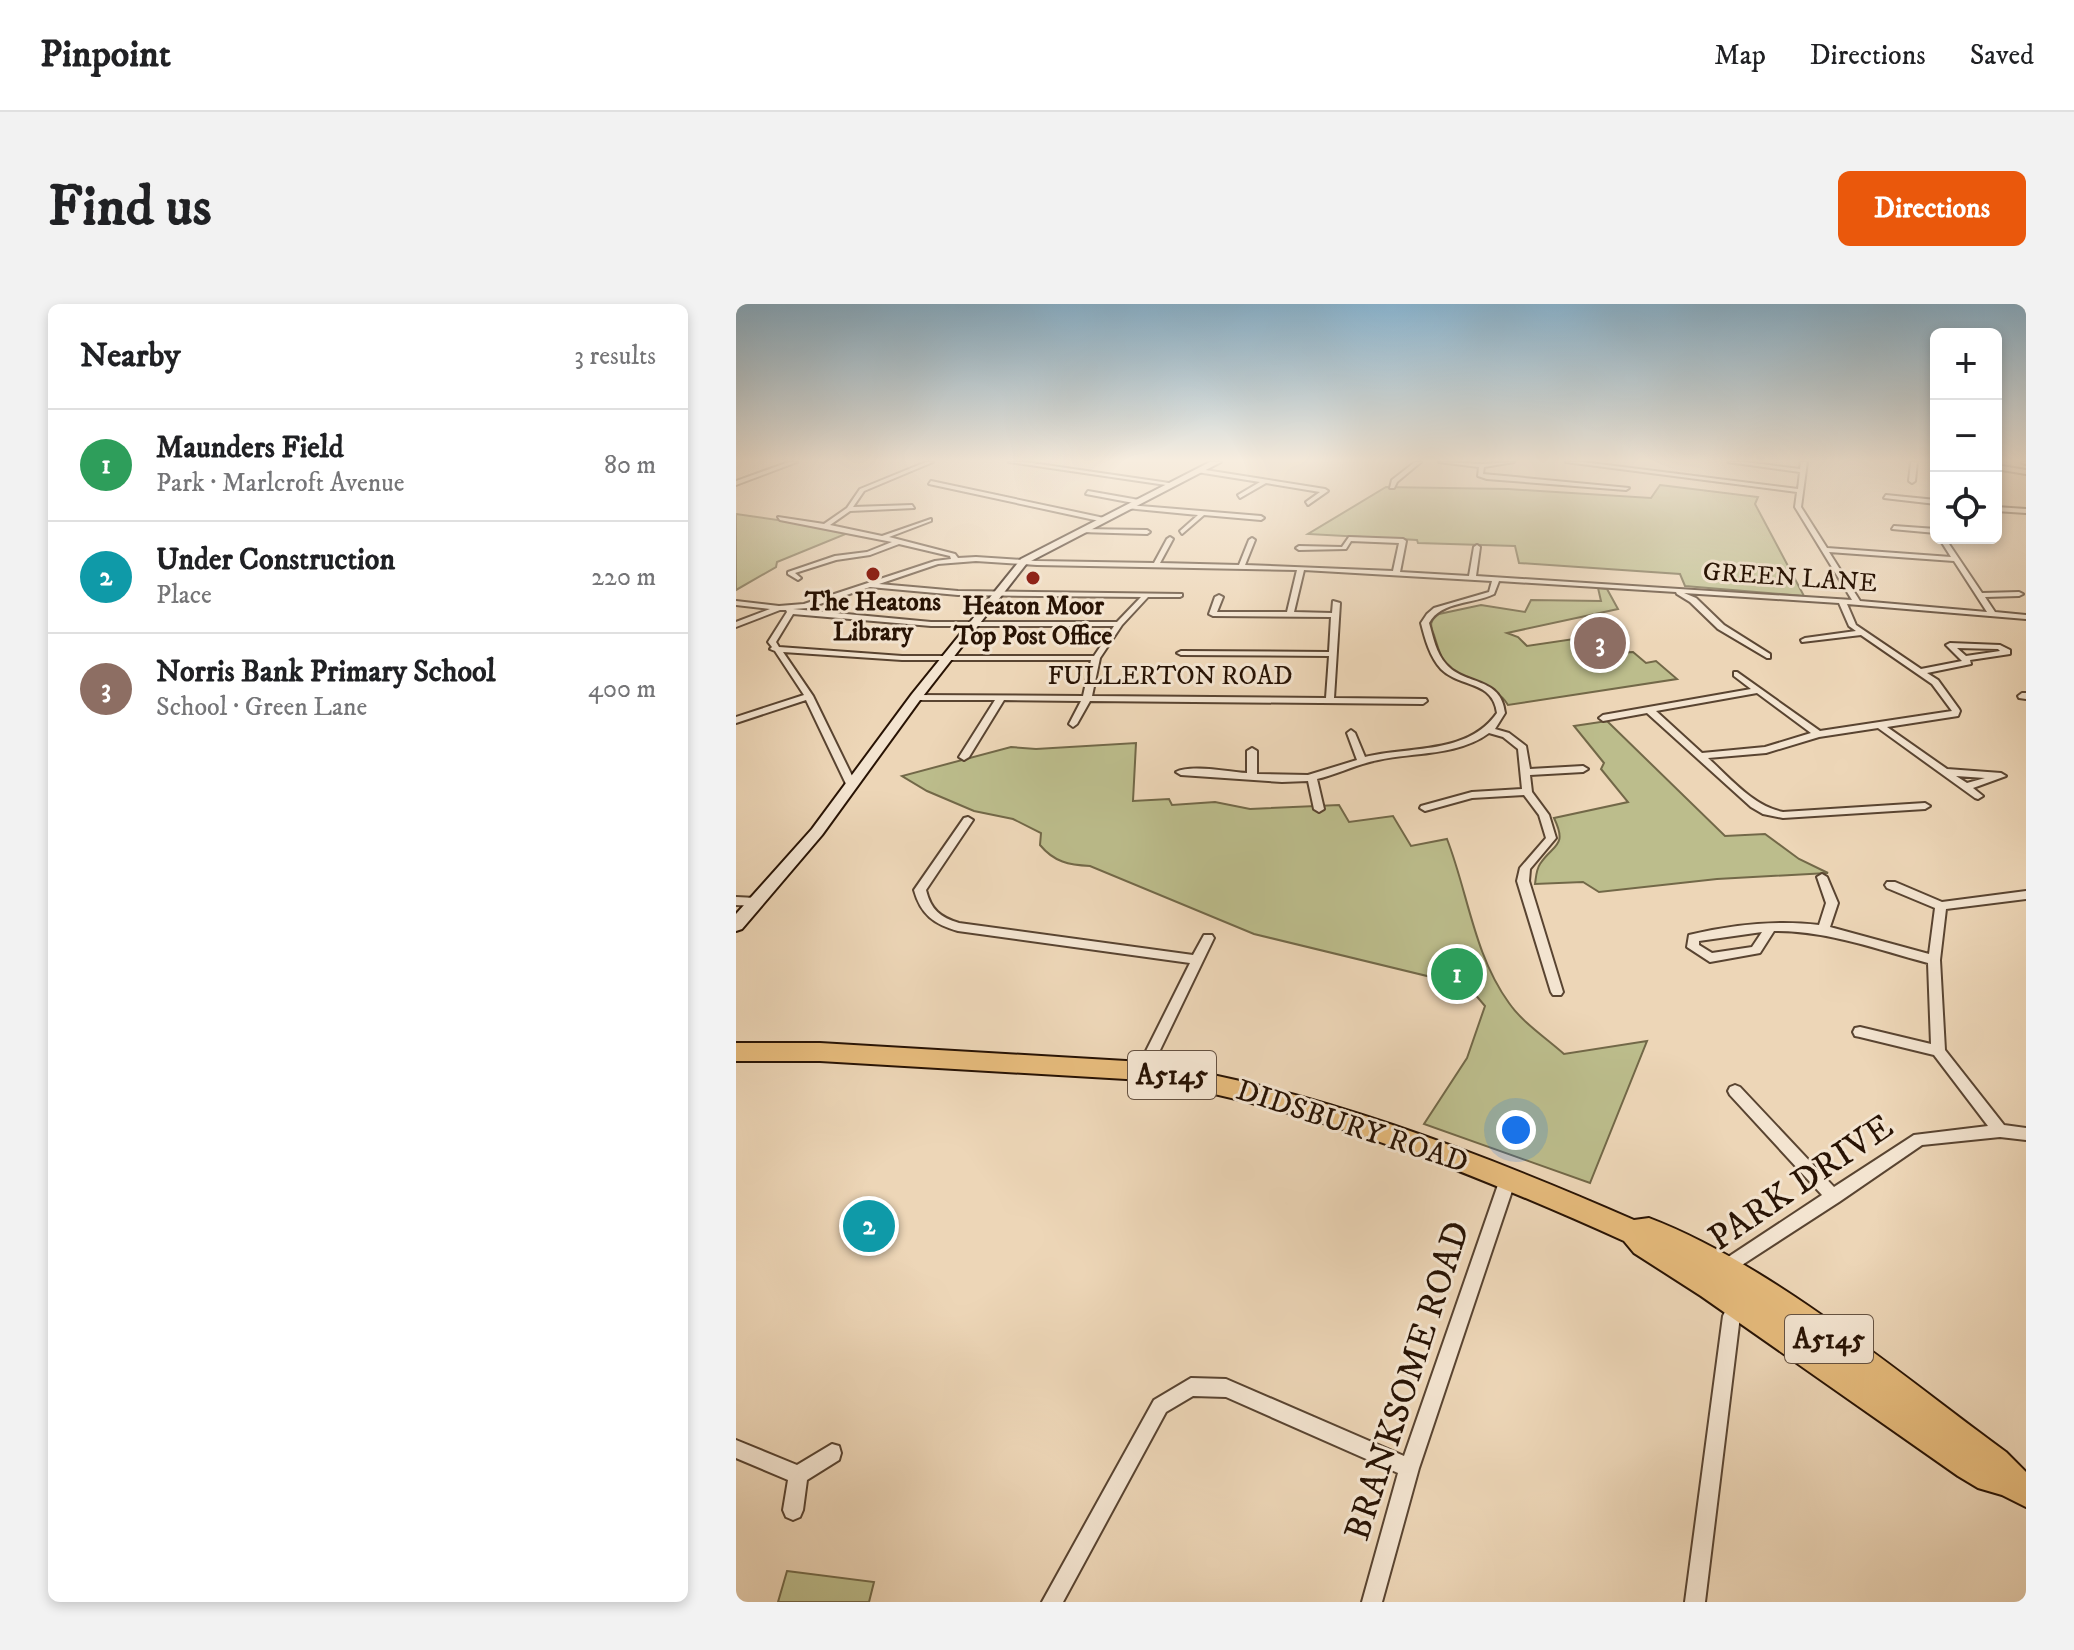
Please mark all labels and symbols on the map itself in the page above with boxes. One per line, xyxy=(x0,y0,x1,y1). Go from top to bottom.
street label: GREEN LANE xyxy=(1702,555,1878,601)
marker: The Heatons Library xyxy=(864,565,882,583)
marker: Heaton Moor Top Post Office xyxy=(1024,569,1042,587)
place label: The Heatons Library xyxy=(804,586,941,649)
place label: Heaton Moor Top Post Office xyxy=(953,590,1113,653)
pin: 3 xyxy=(1574,613,1626,673)
street label: FULLERTON ROAD xyxy=(1047,660,1293,693)
pin: 1 xyxy=(1431,944,1483,1004)
road number: A5145 xyxy=(1128,1051,1216,1099)
street label: DIDSBURY ROAD xyxy=(1231,1072,1473,1182)
street label: PARK DRIVE xyxy=(1700,1105,1902,1261)
your location xyxy=(1496,1110,1536,1150)
pin: 2 xyxy=(843,1196,895,1256)
street label: BRANKSOME ROAD xyxy=(1335,1216,1481,1546)
road number: A5145 xyxy=(1785,1315,1873,1363)

